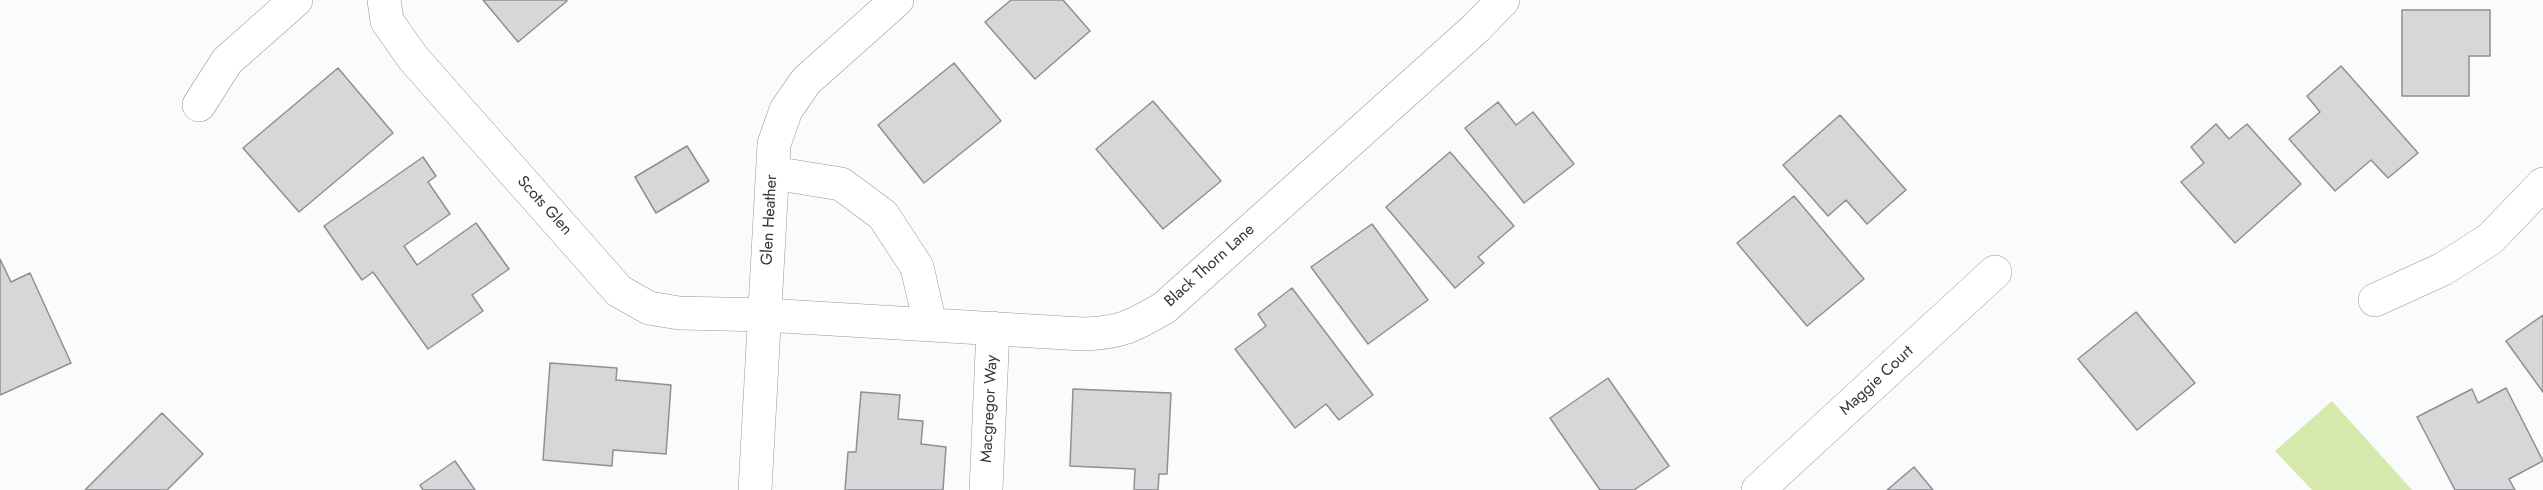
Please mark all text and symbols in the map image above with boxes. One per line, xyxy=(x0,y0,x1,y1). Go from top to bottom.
street label: Scots Glen xyxy=(512,172,576,240)
street label: Glen Heather xyxy=(758,174,782,266)
street label: Black Thorn Lane xyxy=(1161,221,1259,311)
street label: Maggie Court xyxy=(1836,342,1918,420)
street label: Macgregor Way xyxy=(978,355,1002,463)

